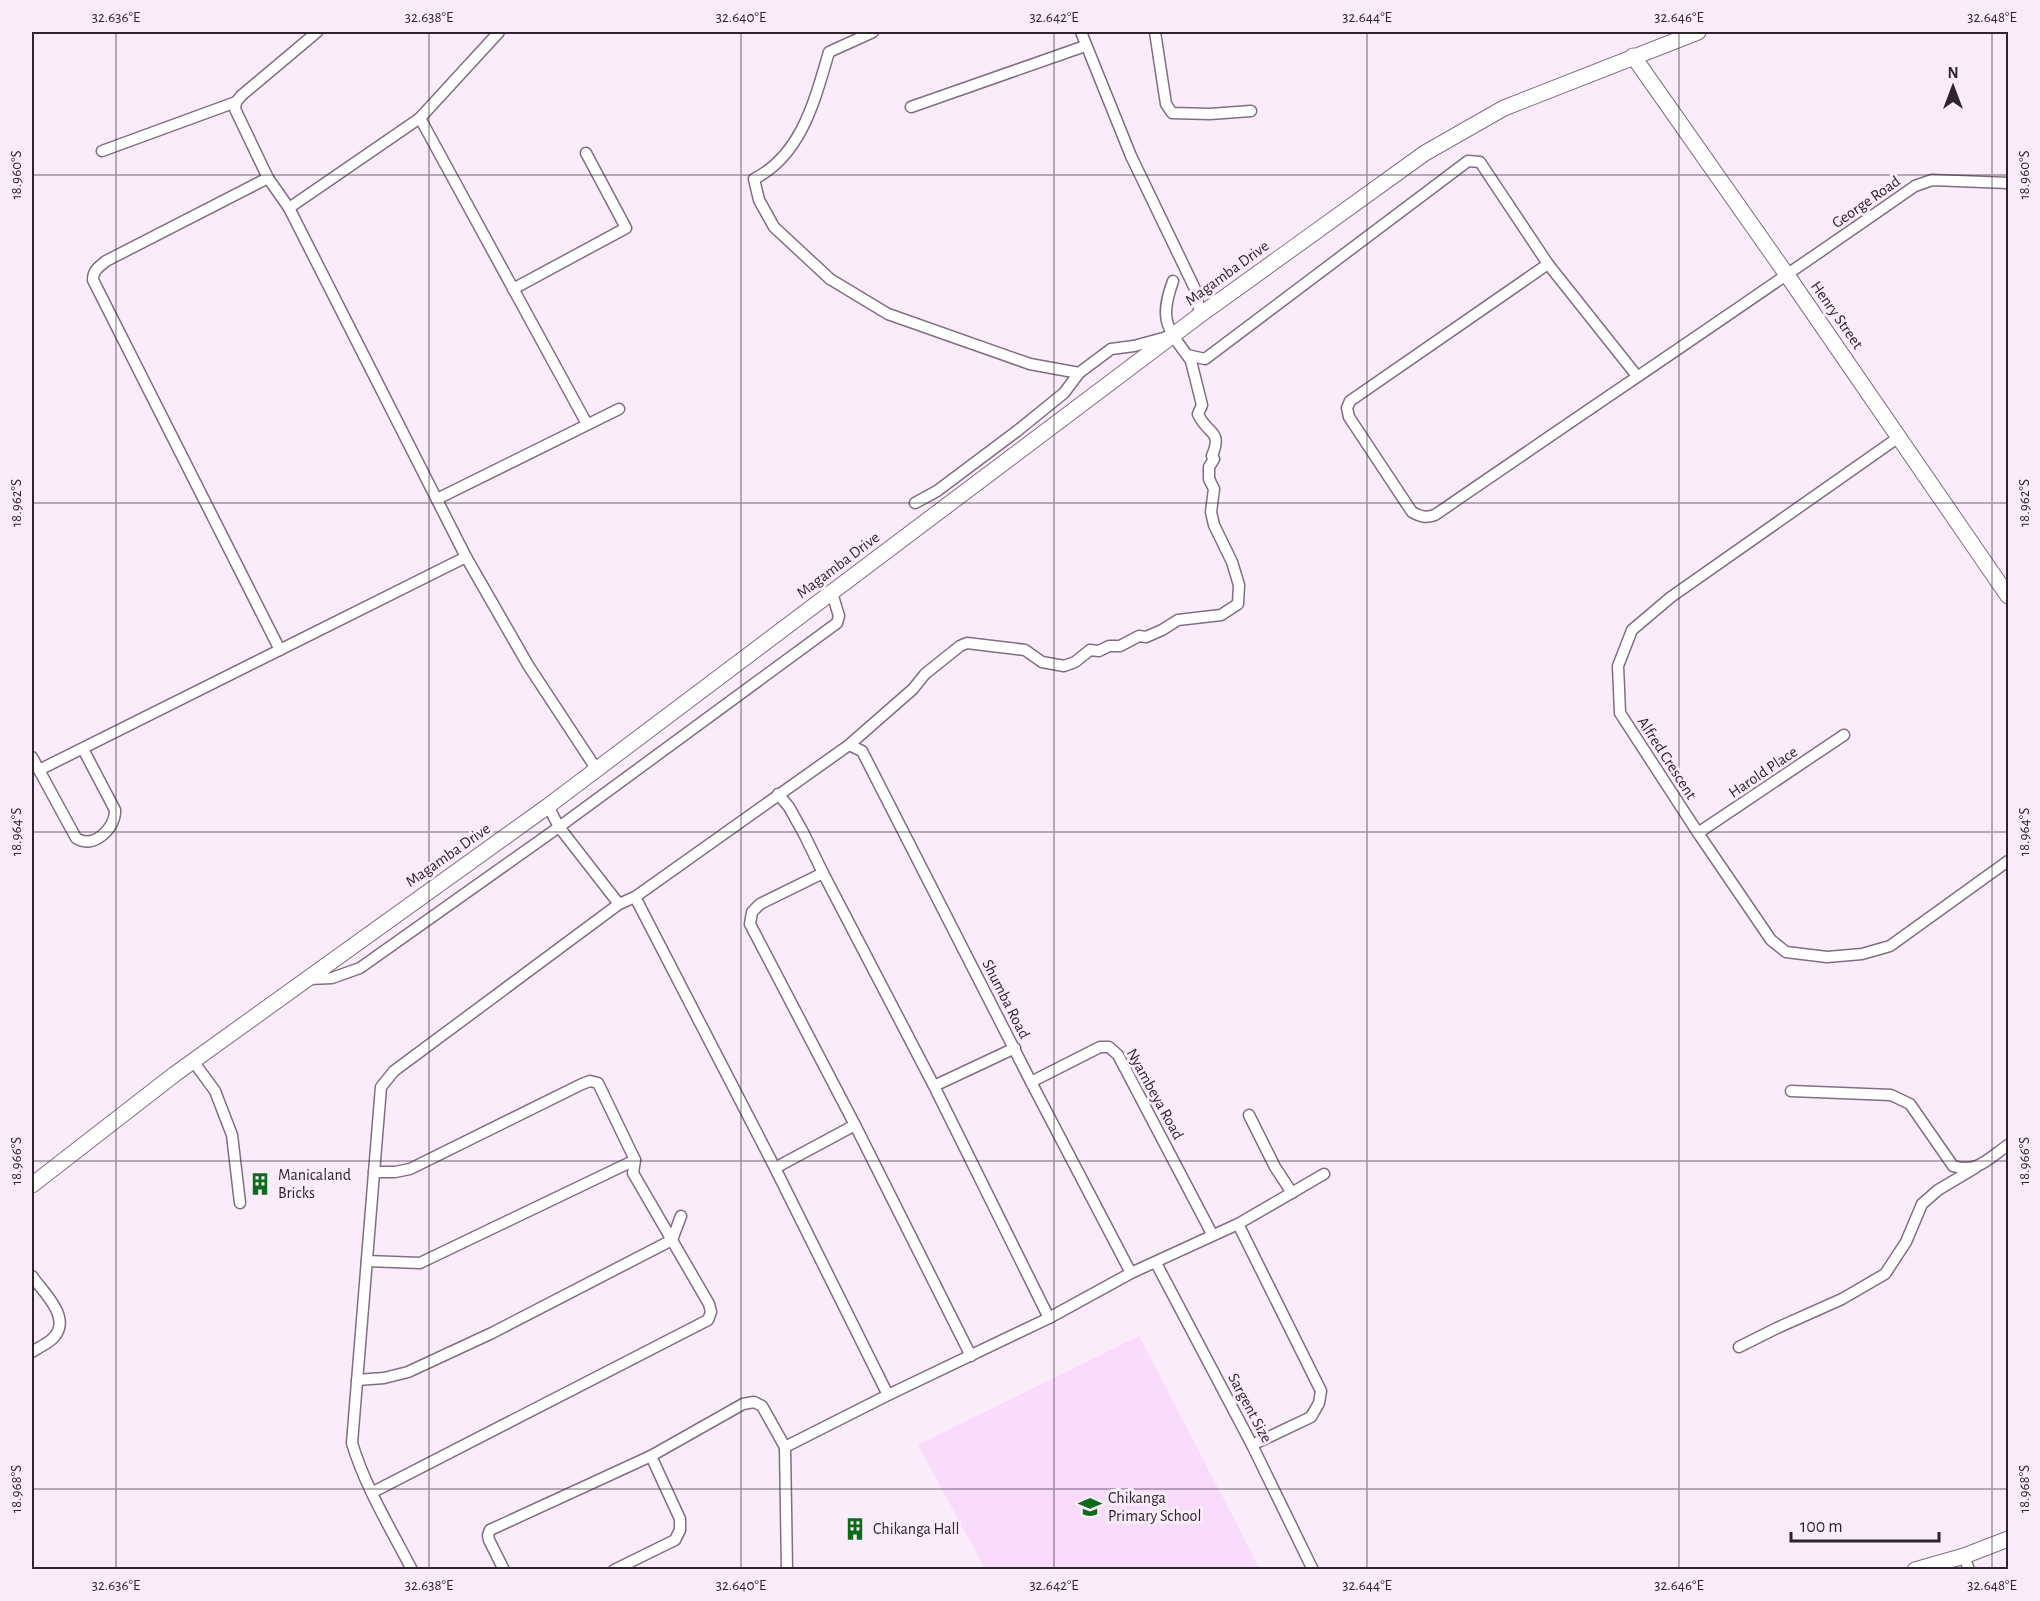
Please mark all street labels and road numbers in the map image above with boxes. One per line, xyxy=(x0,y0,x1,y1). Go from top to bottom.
street label: George Road xyxy=(1829,173,1903,231)
street label: Magamba Drive xyxy=(1182,237,1272,309)
street label: Henry Street xyxy=(1807,278,1866,352)
street label: Magamba Drive xyxy=(794,529,882,601)
street label: Alfred Crescent xyxy=(1634,714,1700,802)
street label: Harold Place xyxy=(1726,743,1800,801)
street label: Magamba Drive xyxy=(403,820,493,890)
street label: Shumba Road xyxy=(979,957,1033,1041)
street label: Nyambeya Road xyxy=(1123,1046,1186,1143)
street label: Sargent Size xyxy=(1225,1371,1275,1445)

